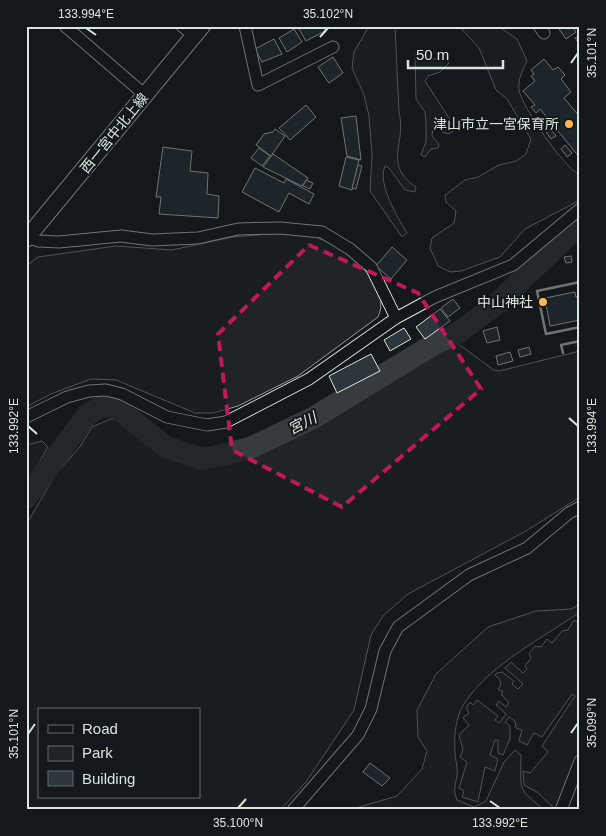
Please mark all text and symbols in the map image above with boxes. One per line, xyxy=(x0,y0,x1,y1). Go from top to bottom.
text: 133.994°E xyxy=(58,7,114,21)
text: 35.102°N xyxy=(303,7,353,21)
text: 35.101°N xyxy=(585,28,599,78)
scale bar xyxy=(408,38,504,70)
text: 50 m xyxy=(416,46,449,63)
street label: 西一宮中北上線 xyxy=(77,90,151,176)
place label: 津山市立一宮保育所 xyxy=(433,116,559,132)
marker: 津山市立一宮保育所 xyxy=(563,118,575,130)
place label: 中山神社 xyxy=(477,294,533,310)
marker: 中山神社 xyxy=(537,296,549,308)
text: 133.992°E xyxy=(7,398,21,454)
text: 133.994°E xyxy=(585,398,599,454)
water label: 宮川 xyxy=(285,408,321,437)
text: 35.099°N xyxy=(585,698,599,748)
legend xyxy=(38,708,200,798)
text: 35.101°N xyxy=(7,709,21,759)
text: Road xyxy=(82,720,118,737)
text: Park xyxy=(82,744,113,761)
text: Building xyxy=(82,770,135,787)
text: 35.100°N xyxy=(213,816,263,830)
text: 133.992°E xyxy=(472,816,528,830)

